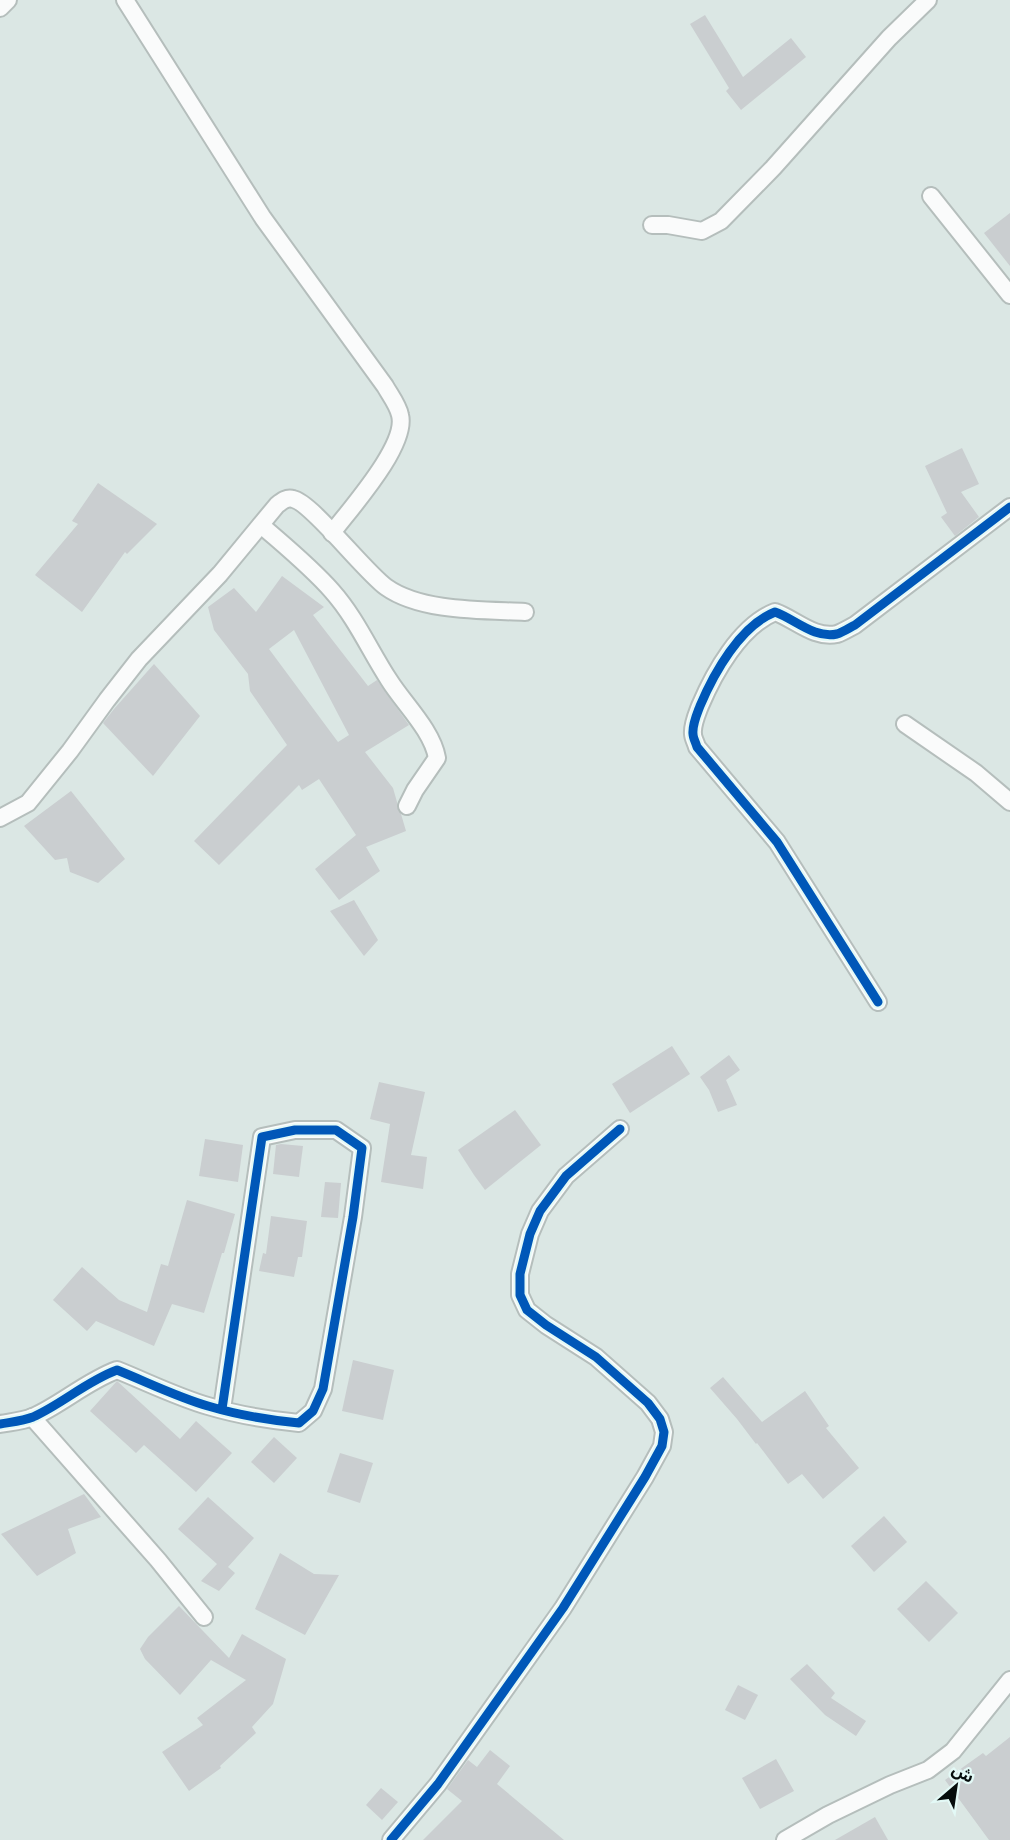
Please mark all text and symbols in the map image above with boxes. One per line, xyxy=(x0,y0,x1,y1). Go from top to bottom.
north arrow xyxy=(926,1756,986,1816)
text: ش xyxy=(949,1761,977,1787)

